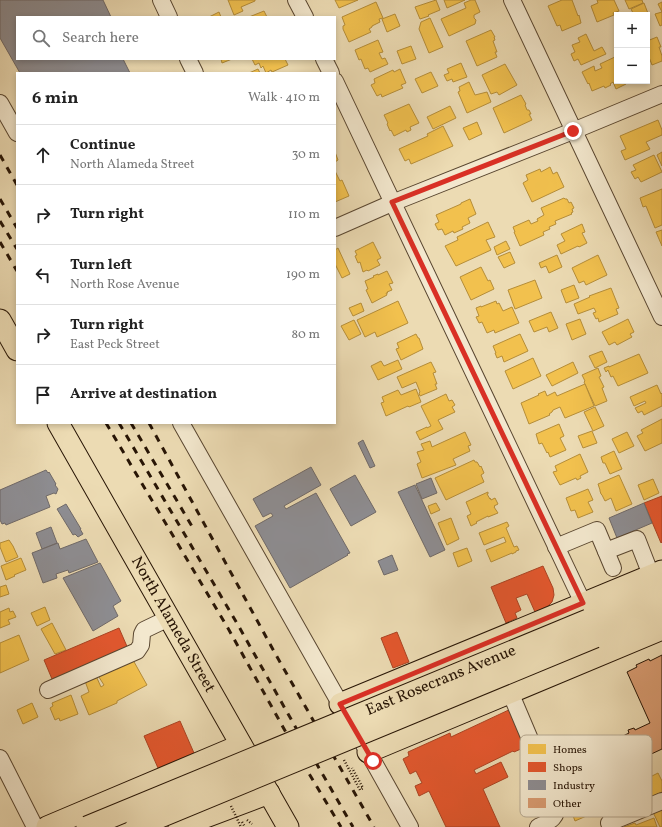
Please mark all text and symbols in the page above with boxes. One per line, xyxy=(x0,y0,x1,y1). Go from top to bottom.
map controls xyxy=(614,12,650,84)
button: + xyxy=(614,12,650,48)
search box xyxy=(16,16,336,60)
icon: search xyxy=(30,27,52,49)
text: Search here xyxy=(62,28,139,49)
button: − xyxy=(614,48,650,84)
text: 6 min xyxy=(32,87,78,110)
text: Walk · 410 m xyxy=(248,89,320,107)
route end xyxy=(564,122,582,140)
text: Continue xyxy=(70,135,135,156)
icon: ahead xyxy=(32,144,54,166)
text: 30 m xyxy=(292,146,320,164)
text: North Alameda Street xyxy=(70,156,195,174)
icon: right xyxy=(32,204,54,226)
text: Turn right xyxy=(70,204,144,225)
text: 110 m xyxy=(288,206,320,224)
text: Turn left xyxy=(70,255,132,276)
icon: left xyxy=(32,264,54,286)
text: 190 m xyxy=(286,266,320,284)
text: North Rose Avenue xyxy=(70,276,179,294)
text: Turn right xyxy=(70,315,144,336)
icon: right xyxy=(32,324,54,346)
text: 80 m xyxy=(291,326,320,344)
text: East Peck Street xyxy=(70,336,160,354)
icon: arrive xyxy=(32,384,54,406)
text: Arrive at destination xyxy=(70,384,217,405)
street label: North Alameda Street xyxy=(125,552,220,697)
street label: East Rosecrans Avenue xyxy=(362,640,519,722)
legend xyxy=(520,735,652,817)
text: Homes xyxy=(553,743,587,758)
route start xyxy=(364,752,382,770)
text: Shops xyxy=(553,761,583,776)
text: Industry xyxy=(553,779,595,794)
text: Other xyxy=(553,797,582,812)

